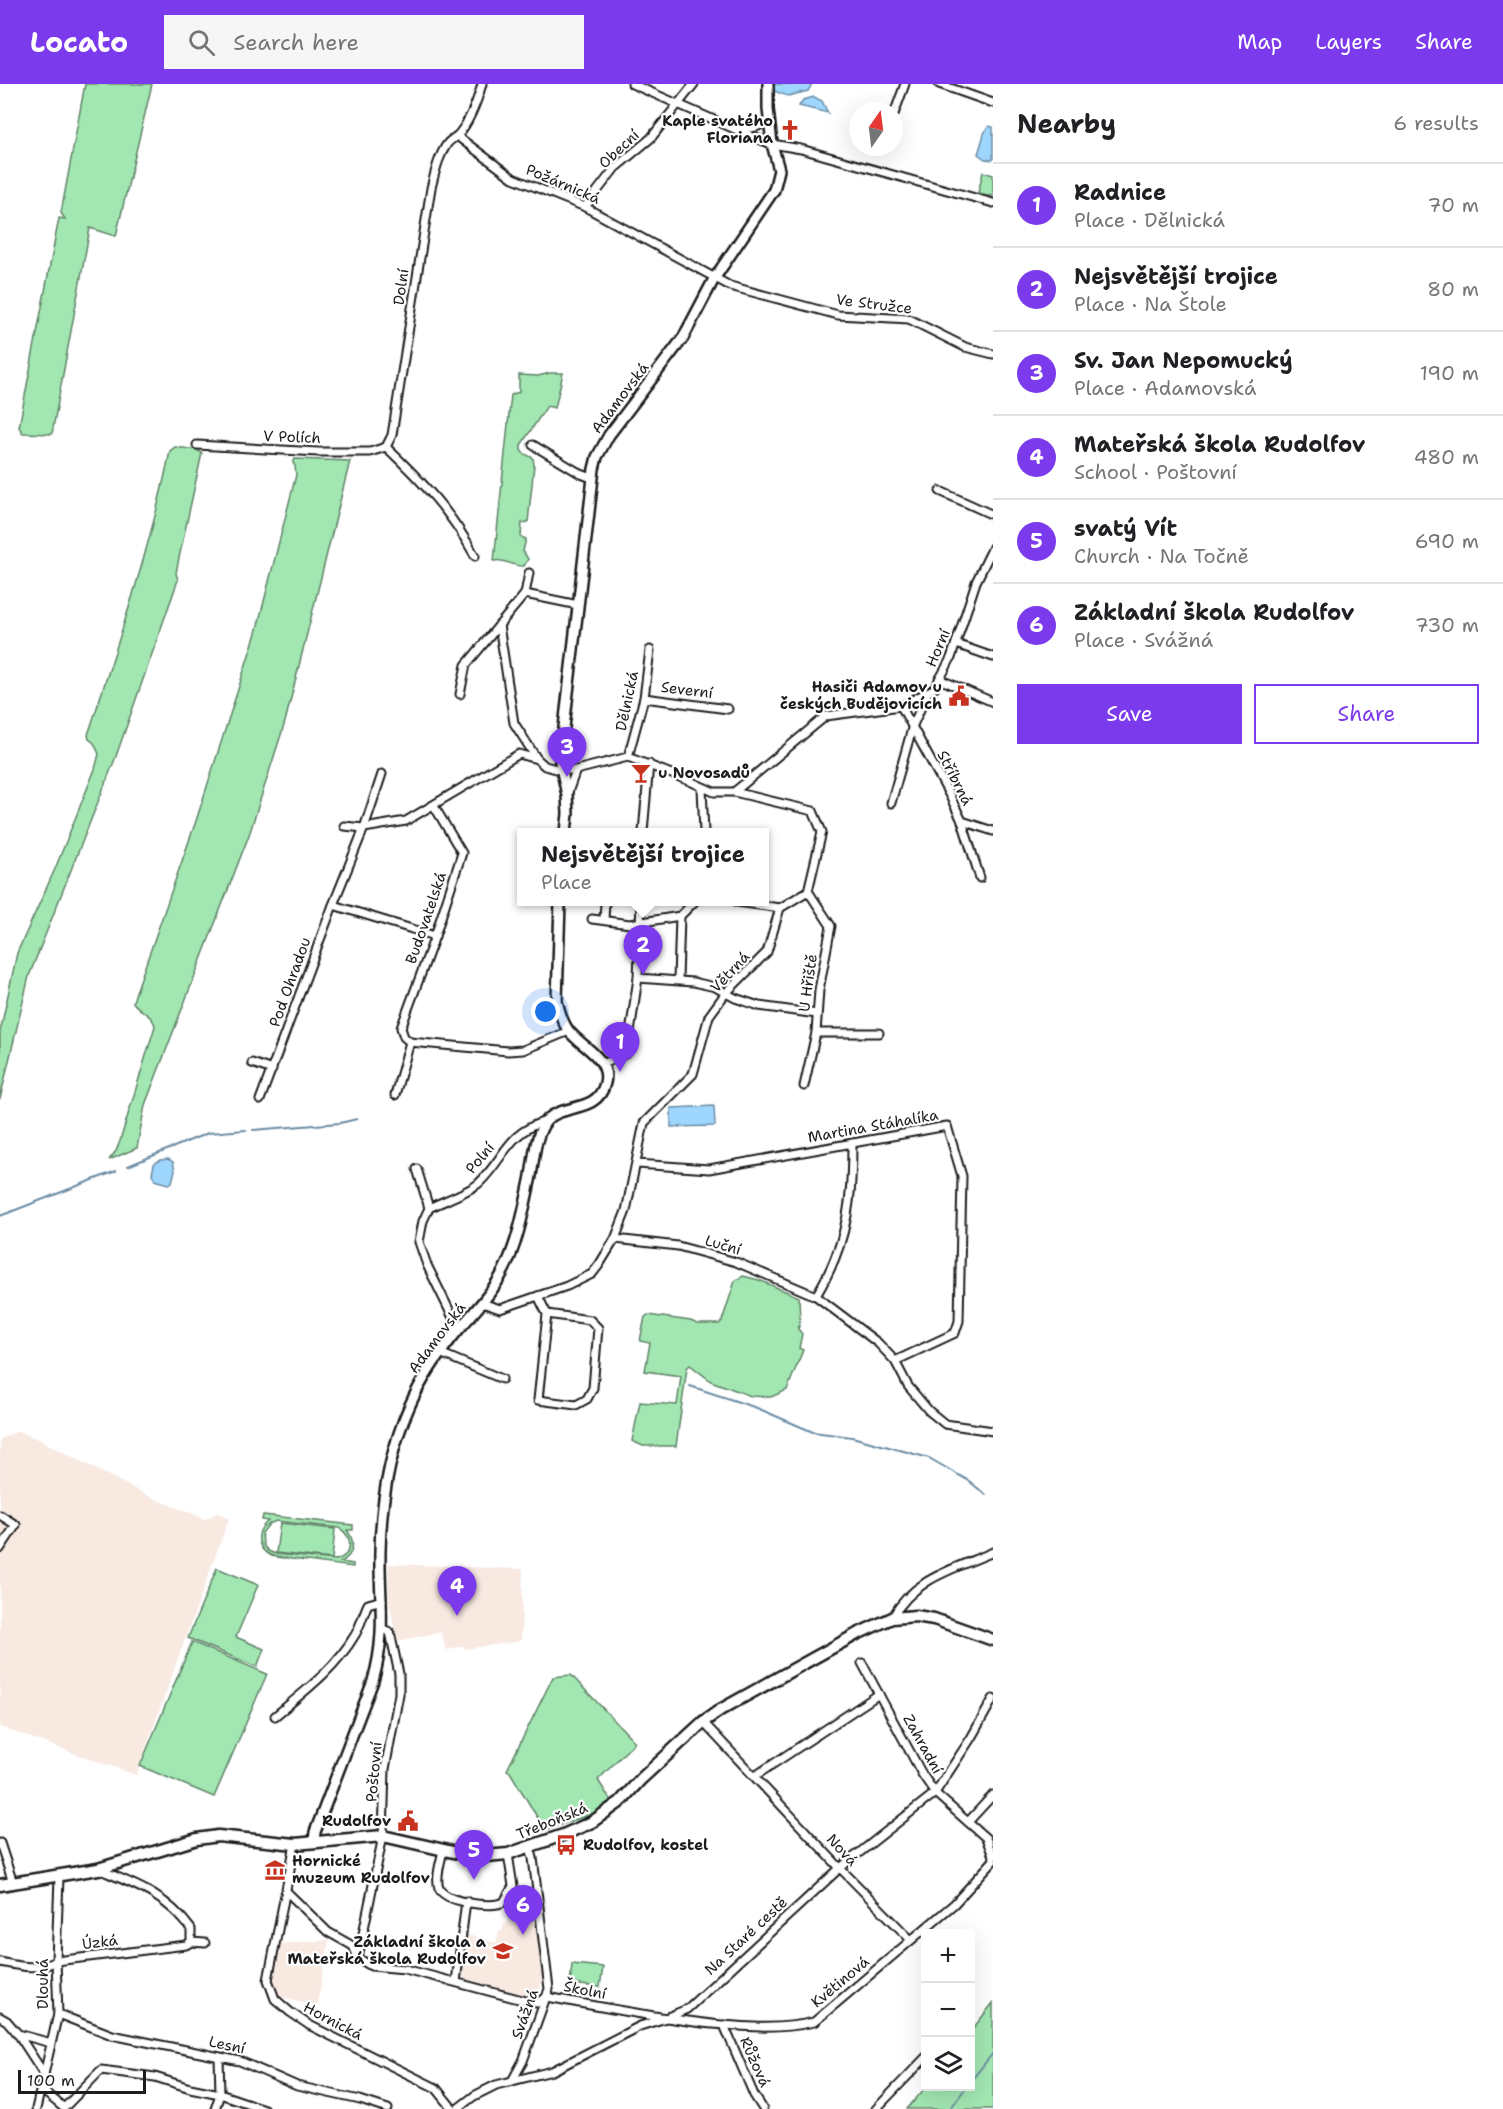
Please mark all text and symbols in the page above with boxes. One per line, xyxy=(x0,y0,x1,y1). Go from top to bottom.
search box xyxy=(164,15,584,69)
text: Locato xyxy=(30,23,128,61)
icon: search xyxy=(185,26,218,59)
text: Search here xyxy=(233,28,359,57)
text: Map xyxy=(1237,28,1282,56)
text: Layers xyxy=(1315,28,1382,56)
text: Share xyxy=(1415,28,1473,56)
north arrow xyxy=(849,102,903,156)
text: Nearby xyxy=(1017,106,1116,141)
text: 6 results xyxy=(1393,110,1479,136)
place label: Kaple svatého Floriana xyxy=(662,111,774,148)
church icon: Kaple svatého Floriana xyxy=(778,118,802,142)
street label: Obecní xyxy=(594,125,644,173)
street label: Požárnická xyxy=(523,159,604,209)
text: Radnice xyxy=(1074,178,1166,207)
text: 1 xyxy=(1032,192,1041,218)
text: 70 m xyxy=(1427,192,1479,218)
text: Place · Dělnická xyxy=(1074,207,1225,233)
text: Nejsvětější trojice xyxy=(1074,262,1278,291)
street label: Dolní xyxy=(389,267,414,307)
text: 2 xyxy=(1030,276,1044,302)
text: 80 m xyxy=(1427,276,1479,302)
street label: Ve Stružce xyxy=(835,289,913,319)
text: Place · Na Štole xyxy=(1074,291,1227,317)
text: Sv. Jan Nepomucký xyxy=(1074,346,1293,375)
street label: Adamovská xyxy=(587,358,654,438)
text: 3 xyxy=(1030,360,1044,386)
text: 190 m xyxy=(1420,360,1479,386)
text: Place · Adamovská xyxy=(1074,375,1256,401)
street label: V Polích xyxy=(263,426,321,448)
text: Mateřská škola Rudolfov xyxy=(1074,430,1365,459)
text: 4 xyxy=(1030,444,1044,470)
text: 480 m xyxy=(1414,444,1479,470)
text: School · Poštovní xyxy=(1074,459,1237,485)
text: svatý Vít xyxy=(1074,514,1177,543)
text: 5 xyxy=(1030,528,1043,554)
text: 690 m xyxy=(1415,528,1479,554)
text: Church · Na Točně xyxy=(1074,543,1249,569)
text: Základní škola Rudolfov xyxy=(1074,598,1355,627)
text: 6 xyxy=(1030,612,1044,638)
text: 730 m xyxy=(1415,612,1479,638)
street label: Horní xyxy=(921,625,955,670)
text: Place · Svážná xyxy=(1074,627,1213,653)
street label: Dělnická xyxy=(611,669,643,733)
street label: Severní xyxy=(660,677,715,703)
place label: Hasiči Adamov u českých Budějovicích xyxy=(780,677,942,714)
public building icon: Hasiči Adamov u českých Budějovicích xyxy=(947,684,971,708)
button: Save xyxy=(1017,684,1242,744)
button: Share xyxy=(1254,684,1479,744)
pin: 3 xyxy=(548,728,586,777)
street label: Stříbrná xyxy=(933,747,978,810)
bar icon: u Novosadů xyxy=(629,761,653,785)
place label: u Novosadů xyxy=(658,763,750,783)
popup xyxy=(517,828,769,906)
text: Nejsvětější trojice xyxy=(541,840,745,869)
street label: Budovatelská xyxy=(401,869,451,967)
text: Place xyxy=(541,869,592,895)
pin: 2 xyxy=(624,926,662,975)
street label: Pod Ohradou xyxy=(265,934,315,1030)
street label: Větrná xyxy=(706,947,755,997)
street label: U Hřiště xyxy=(794,953,822,1013)
your location xyxy=(531,997,560,1026)
pin: 1 xyxy=(600,1022,640,1072)
street label: Martina Stáhalíka xyxy=(806,1105,940,1147)
street label: Polní xyxy=(461,1138,499,1178)
street label: Luční xyxy=(703,1230,744,1260)
street label: Adamovská xyxy=(404,1298,471,1378)
pin: 4 xyxy=(438,1566,476,1616)
street label: Zahradní xyxy=(898,1711,948,1778)
street label: Poštovní xyxy=(361,1740,387,1803)
street label: Třeboňská xyxy=(513,1797,591,1844)
public building icon: Rudolfov xyxy=(396,1809,420,1833)
place label: Rudolfov xyxy=(322,1811,391,1831)
pin: 5 xyxy=(454,1830,494,1880)
street label: Nová xyxy=(822,1830,862,1871)
bus stop icon: Rudolfov, kostel xyxy=(554,1833,578,1857)
place label: Rudolfov, kostel xyxy=(583,1835,708,1855)
place label: Hornické muzeum Rudolfov xyxy=(292,1851,430,1888)
museum icon: Hornické muzeum Rudolfov xyxy=(263,1858,287,1882)
pin: 6 xyxy=(504,1886,542,1935)
street label: Na Staré cestě xyxy=(700,1892,792,1980)
street label: Úzká xyxy=(81,1929,120,1954)
map controls xyxy=(921,1929,975,2091)
button: + xyxy=(921,1929,975,1983)
place label: Základní škola a Mateřská škola Rudolfov xyxy=(287,1932,487,1969)
school or university icon: Základní škola a Mateřská škola Rudolfov xyxy=(491,1939,515,1963)
street label: Květinová xyxy=(807,1951,874,2012)
street label: Dlouhá xyxy=(33,1958,53,2009)
street label: Školní xyxy=(562,1975,609,2004)
button: − xyxy=(921,1983,975,2037)
street label: Svážná xyxy=(507,1986,543,2042)
street label: Hornická xyxy=(300,1997,367,2045)
street label: Lesní xyxy=(207,2031,248,2059)
street label: Růžová xyxy=(735,2034,775,2091)
button: layers xyxy=(921,2037,975,2091)
scale bar xyxy=(18,2067,146,2094)
text: 100 m xyxy=(27,2070,75,2091)

